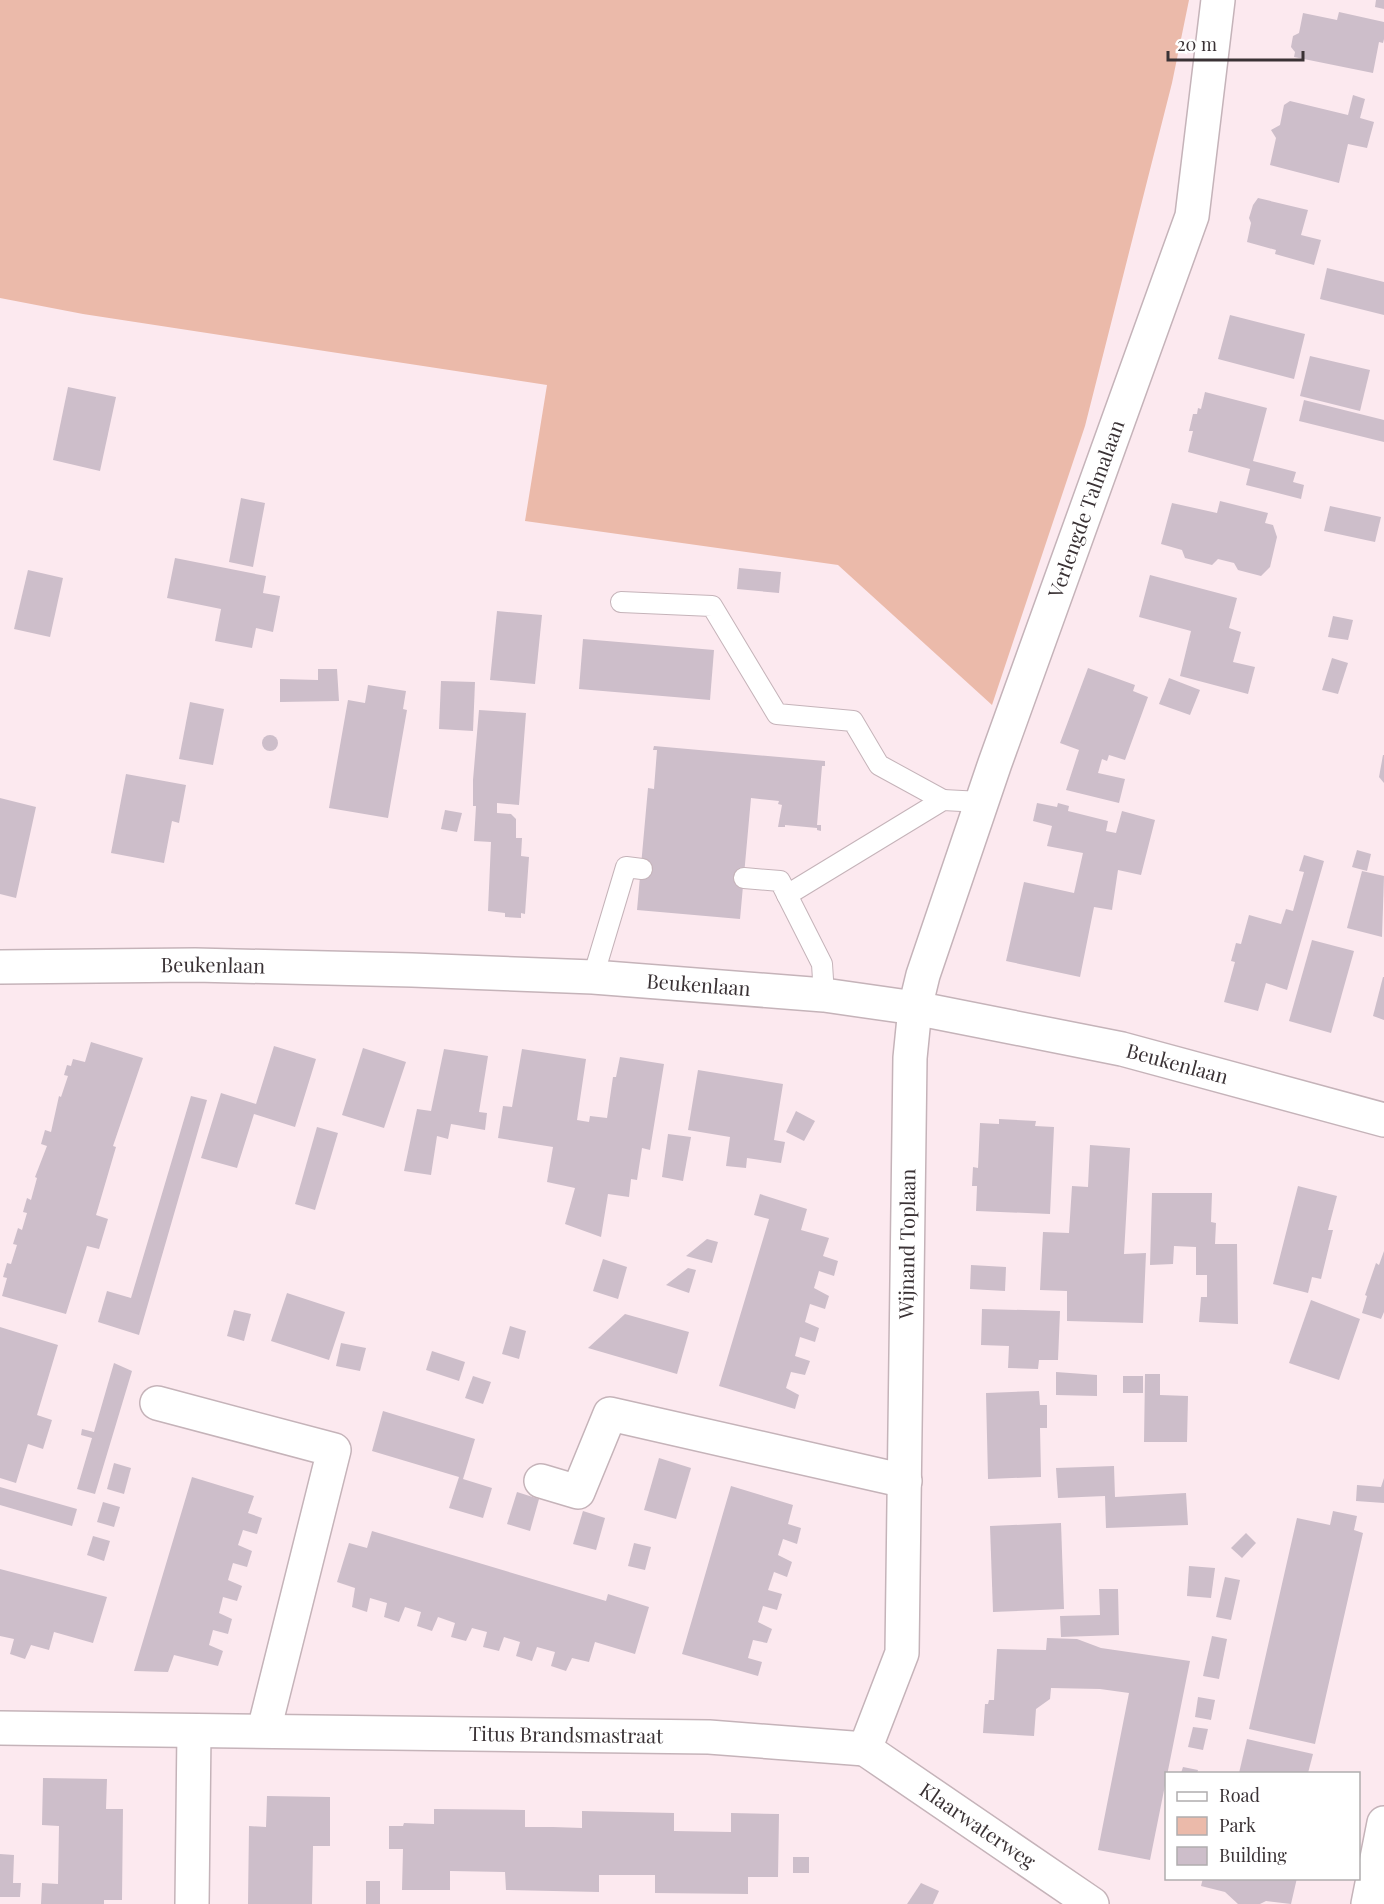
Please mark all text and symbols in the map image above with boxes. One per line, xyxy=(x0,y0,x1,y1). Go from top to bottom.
scale bar xyxy=(1168,24,1303,62)
text: 20 m xyxy=(1177,32,1217,56)
street label: Verlengde Talmalaan xyxy=(1040,416,1130,602)
street label: Beukenlaan xyxy=(161,950,266,979)
street label: Beukenlaan xyxy=(646,966,752,1001)
street label: Beukenlaan xyxy=(1124,1036,1232,1089)
street label: Wijnand Toplaan xyxy=(891,1168,921,1320)
street label: Titus Brandsmastraat xyxy=(469,1719,664,1748)
legend xyxy=(1165,1772,1360,1880)
street label: Klaarwaterweg xyxy=(915,1775,1042,1874)
text: Road xyxy=(1219,1783,1260,1807)
text: Park xyxy=(1219,1813,1256,1837)
text: Building xyxy=(1219,1843,1287,1867)

